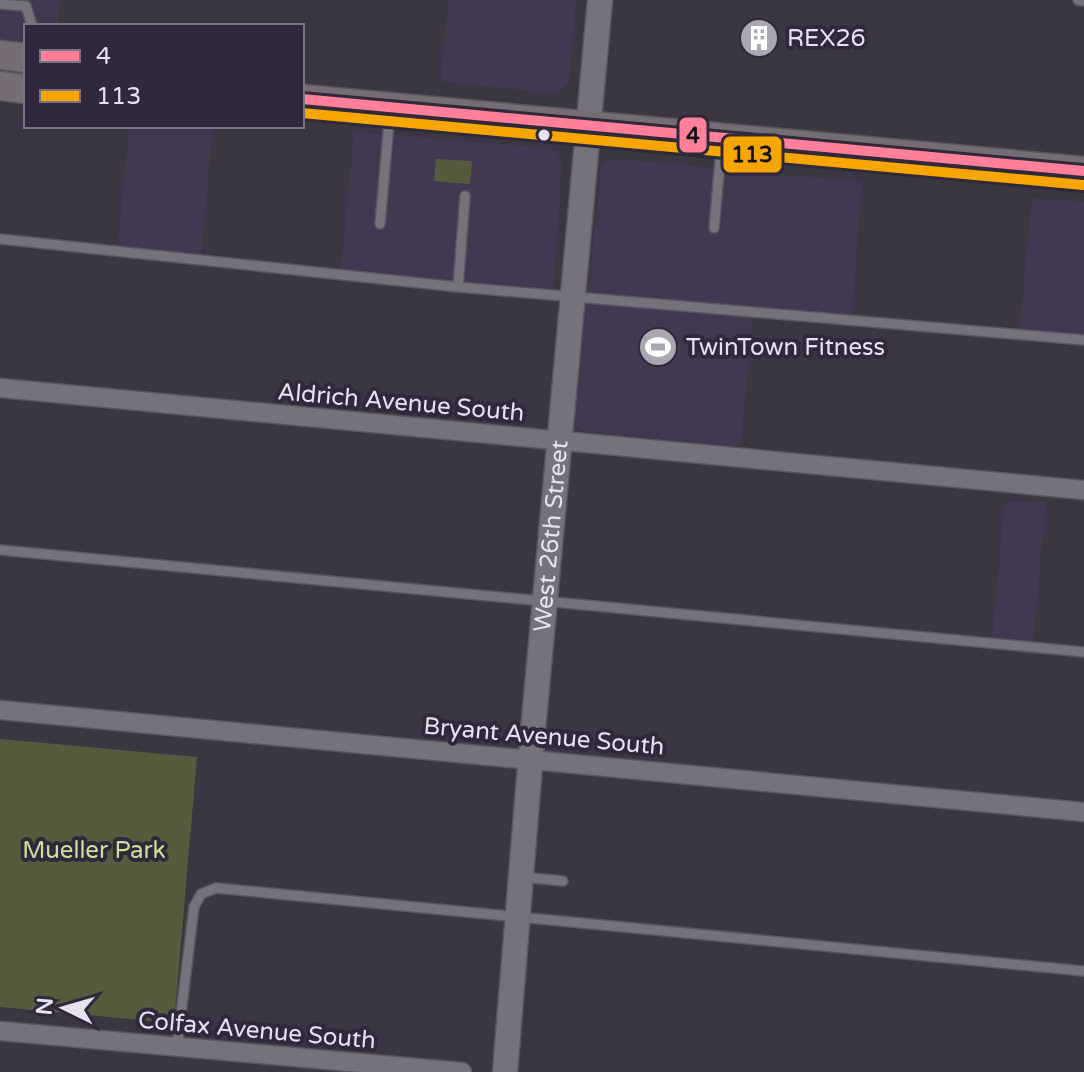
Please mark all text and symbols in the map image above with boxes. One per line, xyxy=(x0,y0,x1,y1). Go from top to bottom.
building icon: REX26 xyxy=(738,17,780,59)
legend xyxy=(24,24,304,128)
place label: REX26 xyxy=(787,24,866,53)
text: 4 xyxy=(96,42,111,71)
text: 113 xyxy=(96,82,141,111)
line badge: 4 xyxy=(678,116,708,154)
text: 4 xyxy=(686,123,700,149)
unlabelled marker xyxy=(536,127,552,143)
line badge: 113 xyxy=(722,135,783,174)
text: 113 xyxy=(731,142,773,168)
sports icon: TwinTown Fitness xyxy=(637,326,679,368)
place label: TwinTown Fitness xyxy=(686,333,885,362)
street label: Aldrich Avenue South xyxy=(276,377,526,428)
street label: West 26th Street xyxy=(528,439,575,633)
street label: Bryant Avenue South xyxy=(422,712,666,761)
park label: Mueller Park xyxy=(22,836,166,865)
north arrow xyxy=(24,968,104,1048)
text: N xyxy=(31,996,59,1016)
street label: Colfax Avenue South xyxy=(137,1006,377,1055)

